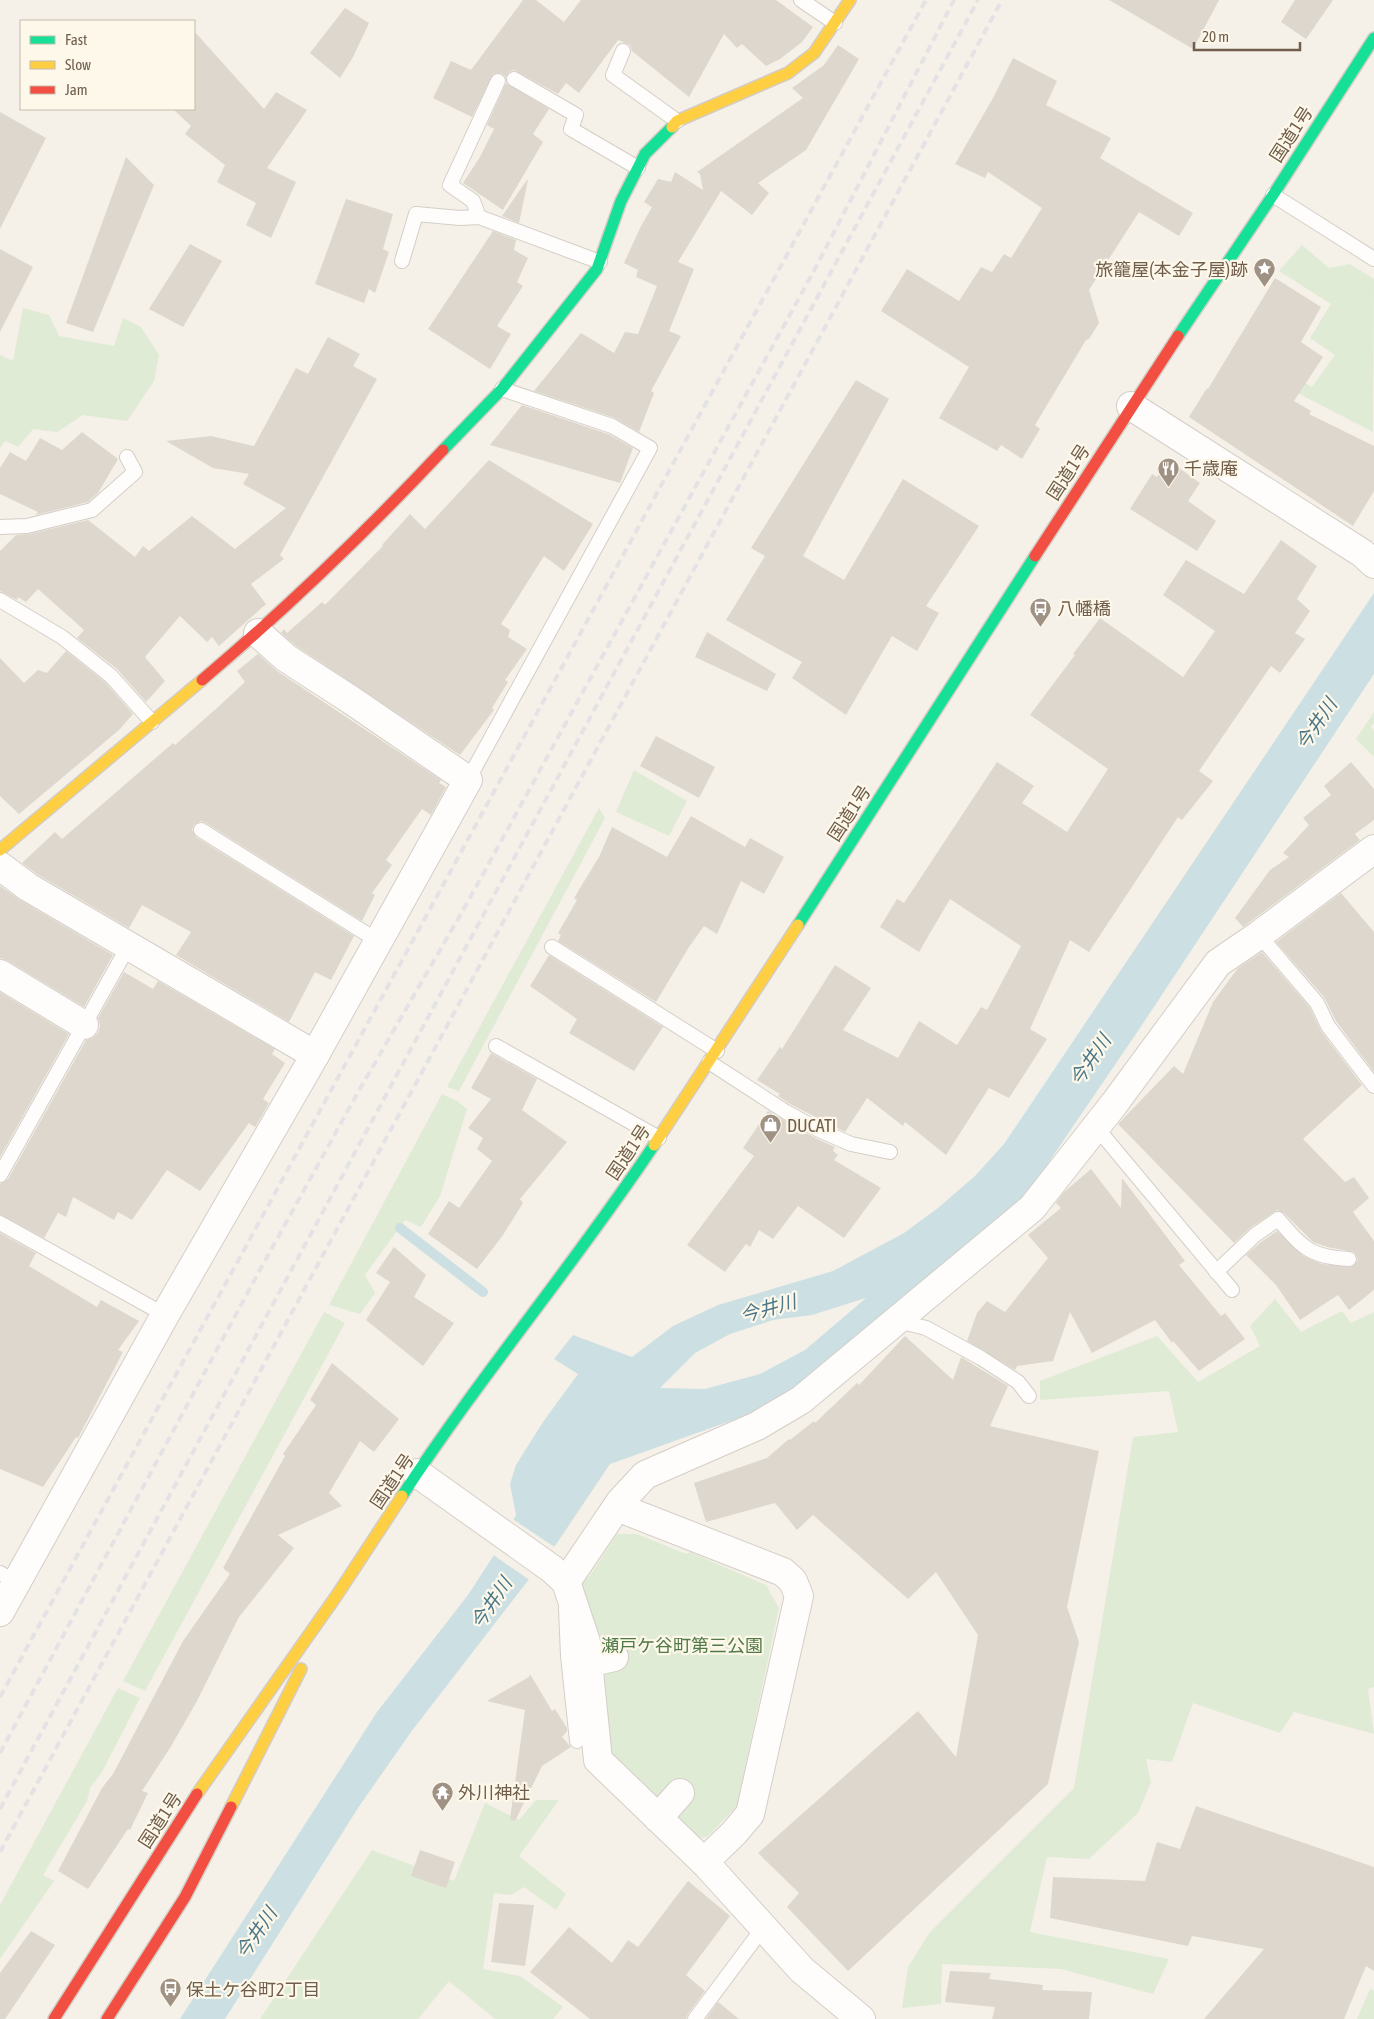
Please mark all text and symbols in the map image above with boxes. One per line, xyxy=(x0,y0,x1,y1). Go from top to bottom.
legend xyxy=(20,20,195,110)
scale bar xyxy=(1194,20,1300,52)
text: 20 m xyxy=(1202,28,1229,45)
text: Fast xyxy=(65,31,87,48)
text: Slow xyxy=(65,56,91,73)
text: Jam xyxy=(65,81,88,98)
street label: 国道1号 xyxy=(1265,102,1317,166)
place icon: 旅籠屋(本金子屋)跡 xyxy=(1252,257,1276,288)
place label: 旅籠屋(本金子屋)跡 xyxy=(1095,259,1248,280)
street label: 国道1号 xyxy=(1042,440,1094,504)
restaurant icon: 千歳庵 xyxy=(1156,456,1180,487)
place label: 千歳庵 xyxy=(1184,458,1238,479)
bus stop icon: 八幡橋 xyxy=(1029,596,1053,627)
place label: 八幡橋 xyxy=(1057,598,1111,619)
water label: 今井川 xyxy=(1291,693,1342,754)
street label: 国道1号 xyxy=(823,781,875,845)
water label: 今井川 xyxy=(1065,1029,1116,1090)
shop icon: DUCATI xyxy=(759,1113,783,1144)
place label: DUCATI xyxy=(787,1115,836,1136)
street label: 国道1号 xyxy=(602,1120,654,1184)
water label: 今井川 xyxy=(738,1289,800,1326)
street label: 国道1号 xyxy=(366,1449,418,1513)
water label: 今井川 xyxy=(466,1572,517,1633)
park label: 瀬戸ケ谷町第三公園 xyxy=(601,1635,763,1656)
temple icon: 外川神社 xyxy=(430,1780,454,1811)
place label: 外川神社 xyxy=(458,1782,530,1803)
street label: 国道1号 xyxy=(134,1788,186,1852)
water label: 今井川 xyxy=(231,1902,282,1963)
bus stop icon: 保土ケ谷町2丁目 xyxy=(158,1977,182,2008)
place label: 保土ケ谷町2丁目 xyxy=(186,1979,320,2000)

